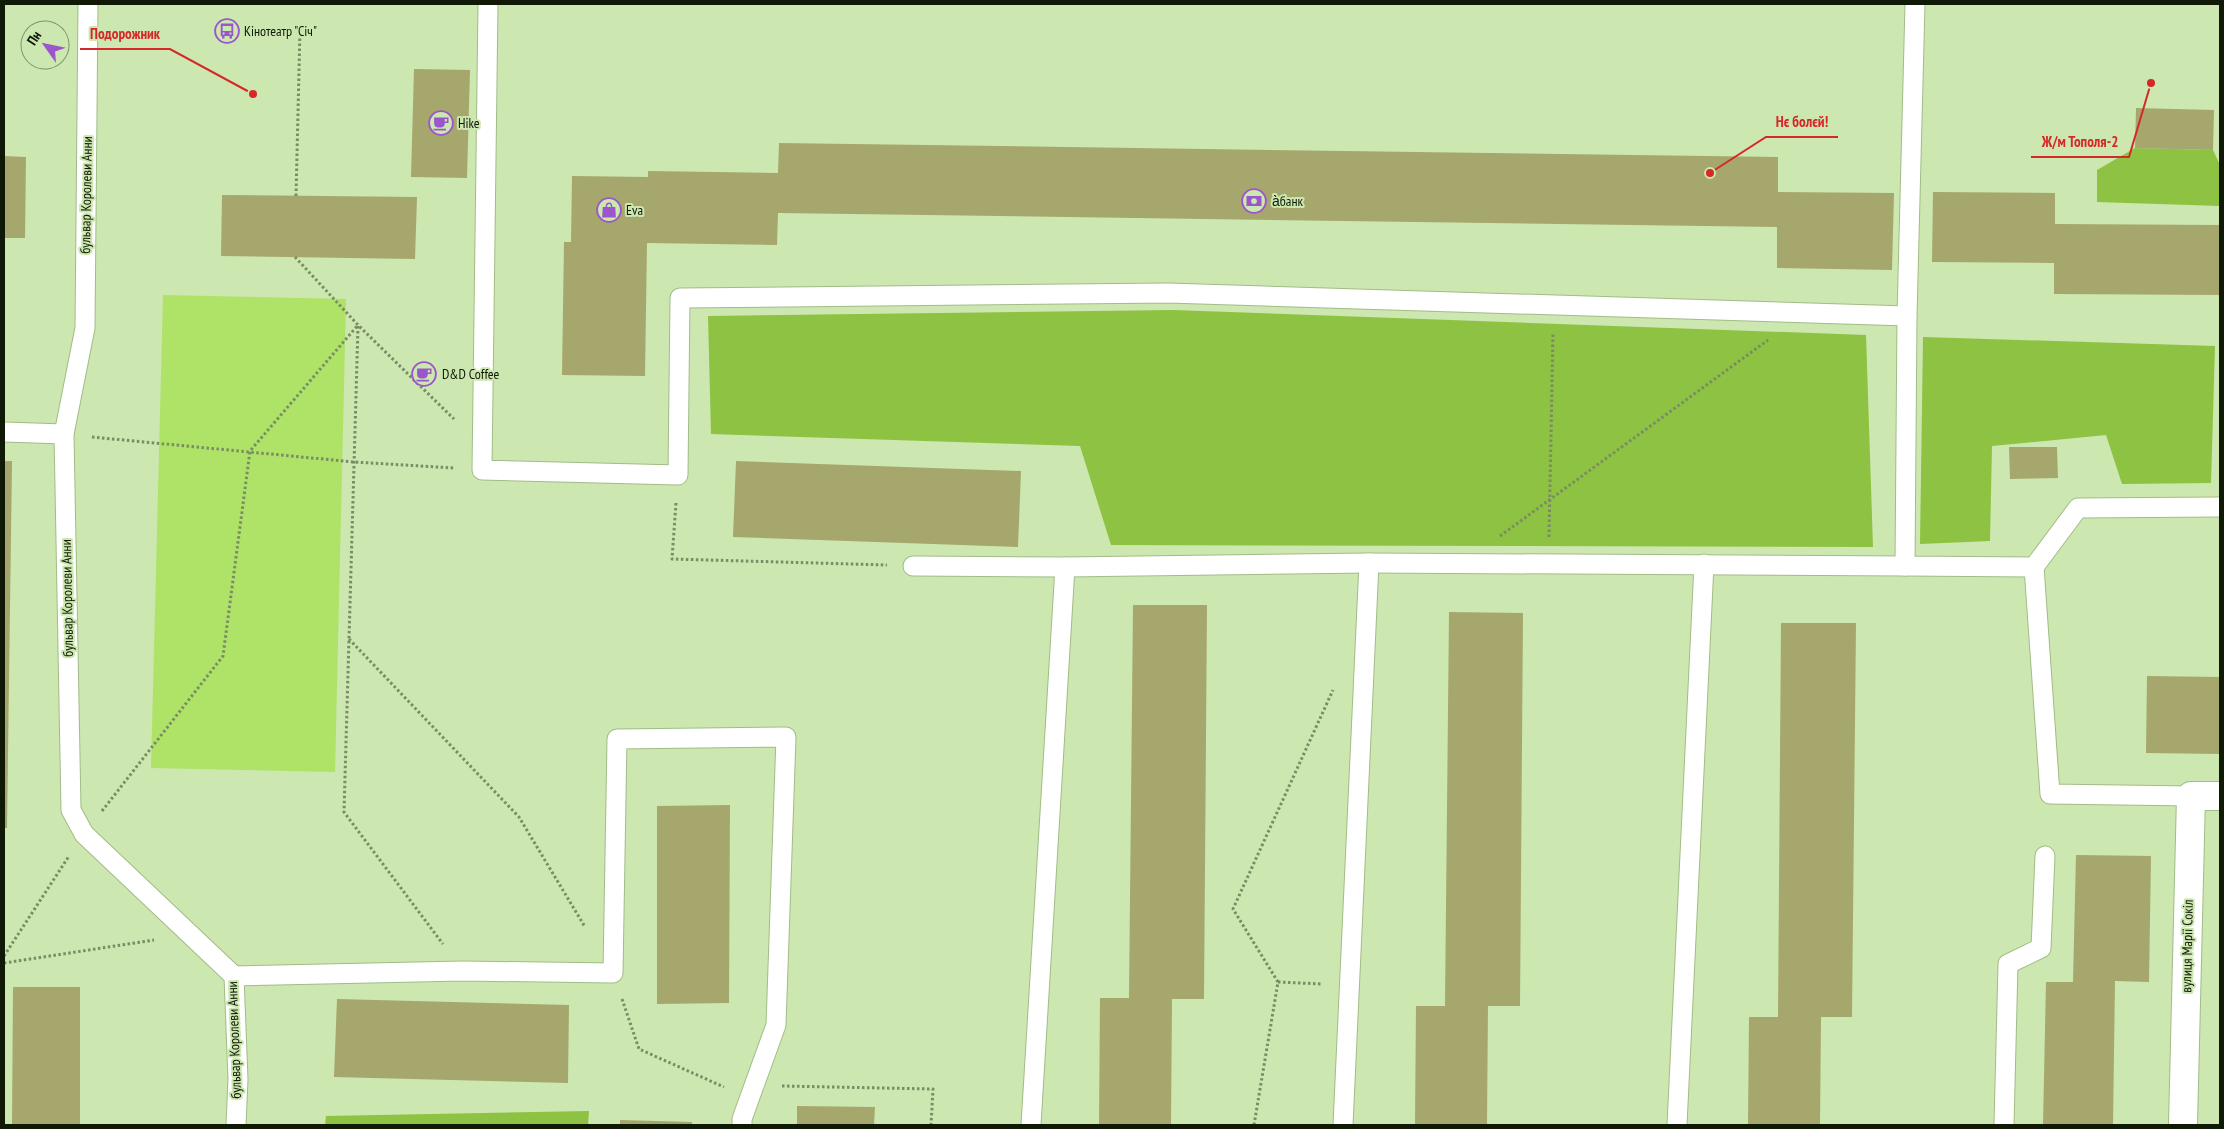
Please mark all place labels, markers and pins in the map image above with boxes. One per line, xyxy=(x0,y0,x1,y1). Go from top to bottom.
bus stop icon: Кінотеатр "Січ" xyxy=(214,18,240,44)
callout: Подорожник xyxy=(80,19,170,49)
place label: Кінотеатр "Січ" xyxy=(244,22,317,40)
callout: Нє болєй! xyxy=(1766,107,1838,137)
cafe icon: Hike xyxy=(428,110,454,136)
place label: Hike xyxy=(458,114,480,132)
callout: Ж/м Тополя-2 xyxy=(2031,127,2129,157)
bank icon: а̀банк xyxy=(1241,188,1267,214)
place label: а̀банк xyxy=(1272,192,1304,210)
shop icon: Eva xyxy=(596,197,622,223)
place label: Eva xyxy=(626,201,643,219)
cafe icon: D&D Coffee xyxy=(411,361,437,387)
place label: D&D Coffee xyxy=(442,365,500,383)

